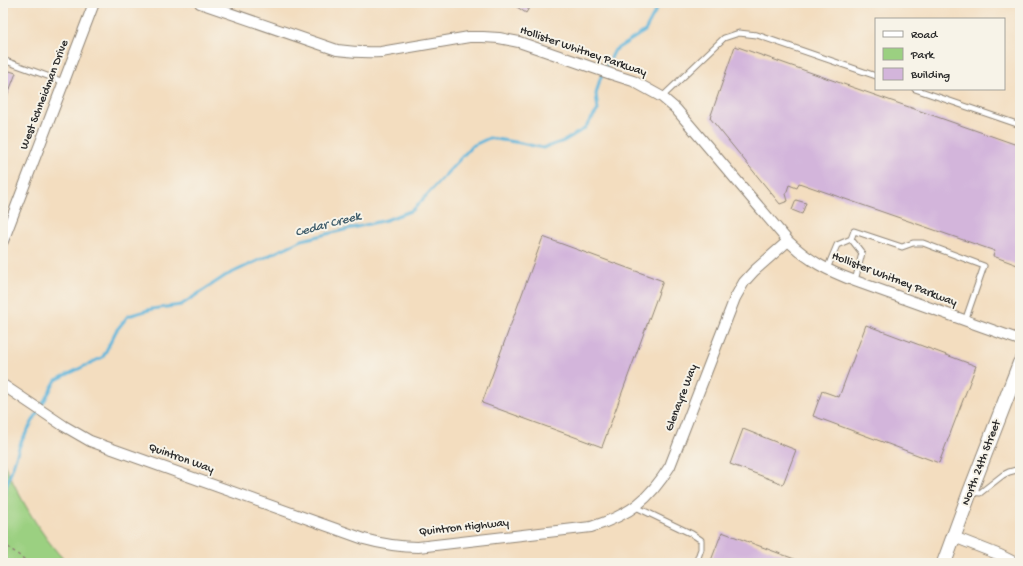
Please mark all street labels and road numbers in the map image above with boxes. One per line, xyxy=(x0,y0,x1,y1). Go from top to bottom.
street label: Hollister Whitney Parkway xyxy=(518,24,648,80)
street label: West Schneidman Drive xyxy=(18,38,73,152)
street label: Hollister Whitney Parkway xyxy=(829,250,959,310)
street label: Glenayre Way xyxy=(663,362,701,434)
street label: North 24th Street xyxy=(959,417,1005,508)
street label: Quintron Way xyxy=(146,441,216,477)
street label: Quintron Highway xyxy=(418,516,510,540)

